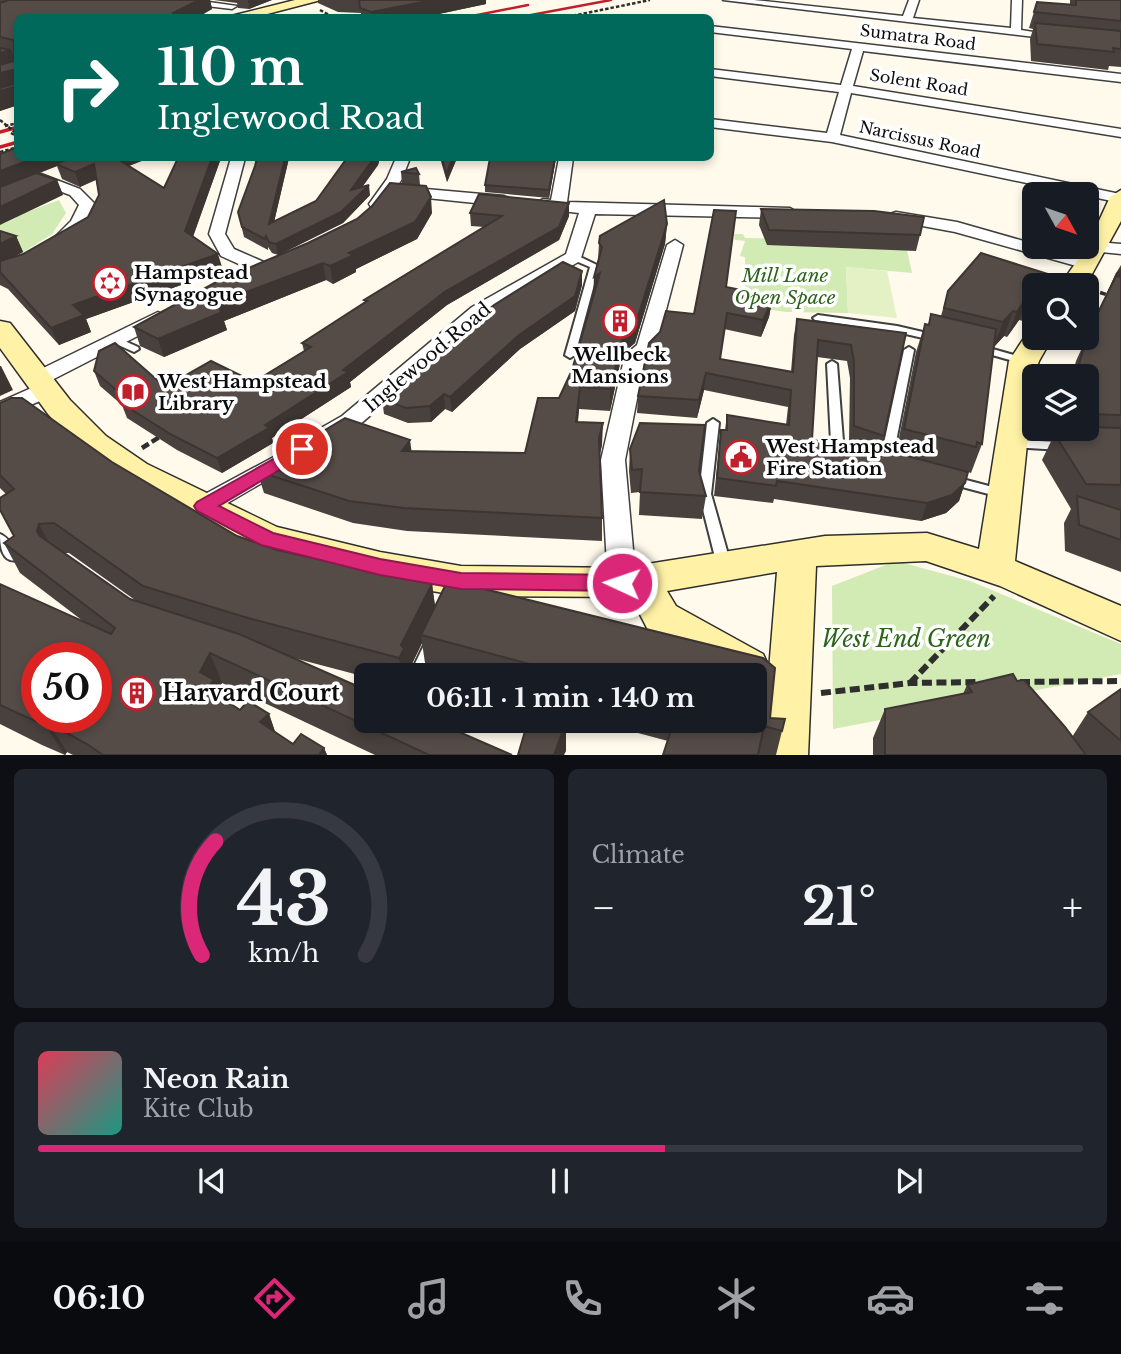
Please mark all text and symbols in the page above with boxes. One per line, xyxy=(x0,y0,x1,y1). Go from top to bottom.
street label: Sumatra Road xyxy=(859,20,977,54)
text: 110 m xyxy=(157,37,304,98)
icon: right xyxy=(42,42,133,133)
street label: Solent Road xyxy=(868,64,970,100)
text: Inglewood Road xyxy=(157,98,424,138)
street label: Narcissus Road xyxy=(857,116,983,162)
north arrow xyxy=(1022,182,1099,259)
map controls xyxy=(1022,182,1099,441)
place label: Hampstead Synagogue xyxy=(134,261,248,306)
synagogue icon: Hampstead Synagogue xyxy=(91,264,129,302)
park label: Mill Lane Open Space xyxy=(734,264,836,309)
button: search xyxy=(1022,273,1099,350)
street label: Inglewood Road xyxy=(359,297,496,417)
building icon: Wellbeck Mansions xyxy=(601,302,639,340)
place label: Wellbeck Mansions xyxy=(571,343,669,388)
button: layers xyxy=(1022,364,1099,441)
place label: West Hampstead Library xyxy=(157,370,327,415)
library icon: West Hampstead Library xyxy=(114,373,152,411)
pin xyxy=(272,419,332,479)
icon: arrive xyxy=(283,430,321,468)
place label: West Hampstead Fire Station xyxy=(765,435,935,480)
public building icon: West Hampstead Fire Station xyxy=(722,438,760,476)
position arrow xyxy=(585,546,659,620)
park label: West End Green xyxy=(821,625,991,653)
speed limit sign: 50 xyxy=(21,642,112,733)
building icon: Harvard Court xyxy=(118,674,156,712)
place label: Harvard Court xyxy=(162,679,340,707)
text: 06:11 · 1 min · 140 m xyxy=(426,682,695,714)
text: Climate xyxy=(592,841,685,869)
text: 43 xyxy=(236,854,331,945)
text: 21° xyxy=(802,875,876,939)
text: − xyxy=(592,884,616,931)
text: + xyxy=(1062,884,1083,931)
text: km/h xyxy=(248,937,319,968)
text: Neon Rain xyxy=(143,1063,289,1095)
text: Kite Club xyxy=(143,1095,254,1123)
icon: previous xyxy=(193,1162,231,1200)
icon: pause xyxy=(541,1162,579,1200)
icon: next xyxy=(890,1162,928,1200)
icon: directions xyxy=(250,1274,299,1323)
icon: music xyxy=(404,1274,453,1323)
icon: phone xyxy=(558,1274,607,1323)
icon: climate xyxy=(712,1274,761,1323)
icon: car xyxy=(866,1274,915,1323)
icon: filters xyxy=(1020,1274,1069,1323)
text: 06:10 xyxy=(52,1278,145,1318)

